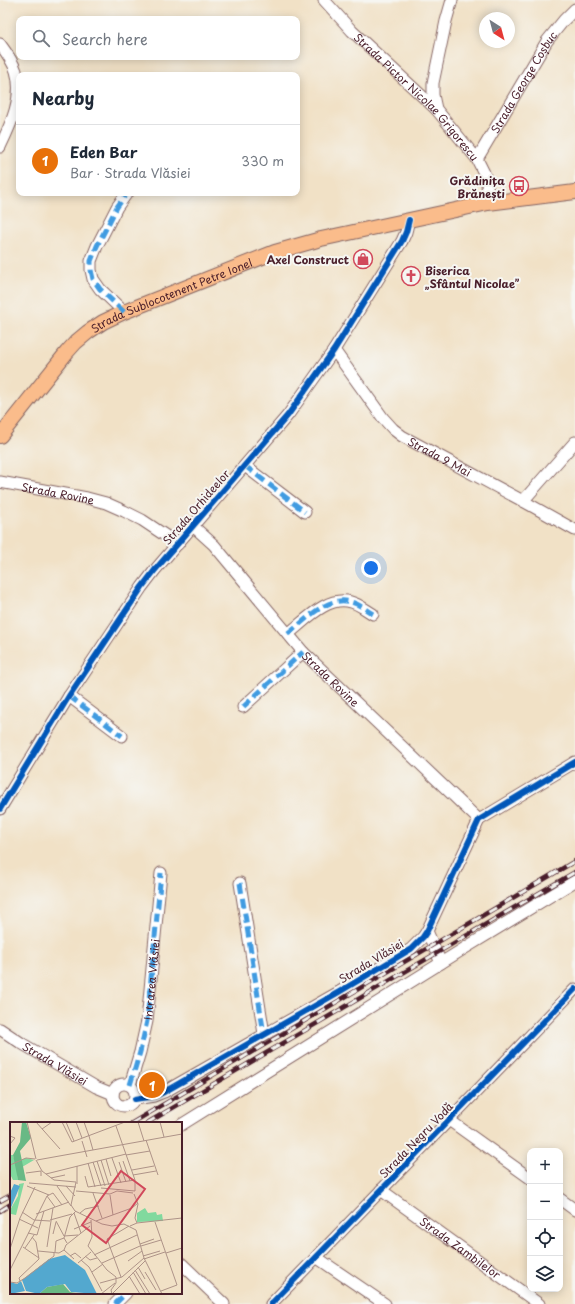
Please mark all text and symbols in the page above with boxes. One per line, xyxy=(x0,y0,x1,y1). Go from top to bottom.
north arrow xyxy=(479,12,515,48)
search box xyxy=(16,16,300,60)
icon: search xyxy=(30,27,52,49)
text: Search here xyxy=(62,27,148,50)
street label: Strada George Coșbuc xyxy=(486,27,561,136)
street label: Strada Pictor Nicolae Grigorescu xyxy=(350,29,483,164)
text: Nearby xyxy=(32,85,94,111)
text: Eden Bar xyxy=(70,140,137,163)
text: 1 xyxy=(42,151,48,170)
text: 330 m xyxy=(241,151,284,170)
text: Bar · Strada Vlăsiei xyxy=(70,163,191,182)
place label: Grădinița Brănești xyxy=(450,172,506,202)
bus stop icon: Grădinița Brănești xyxy=(508,175,530,197)
shop icon: Axel Construct xyxy=(352,248,374,270)
place label: Axel Construct xyxy=(267,251,349,268)
street label: Strada Sublocotenent Petre Ionel xyxy=(87,253,255,337)
place label: Biserica „Sfântul Nicolae” xyxy=(425,262,520,292)
church icon: Biserica „Sfântul Nicolae” xyxy=(400,265,422,287)
street label: Strada 9 Mai xyxy=(405,432,475,480)
street label: Strada Orhideelor xyxy=(158,465,234,548)
street label: Strada Rovine xyxy=(20,478,96,508)
your location xyxy=(361,558,381,578)
street label: Strada Rovine xyxy=(298,647,363,710)
street label: Strada Vlăsiei xyxy=(335,935,407,987)
street label: Intrarea Vlăsiei xyxy=(139,938,163,1021)
street label: Strada Vlăsiei xyxy=(19,1037,91,1089)
pin: 1 xyxy=(139,1070,165,1100)
street label: Strada Negru Vodă xyxy=(375,1098,457,1182)
inset map xyxy=(10,1122,182,1294)
map controls xyxy=(527,1148,563,1292)
button: + xyxy=(527,1148,563,1184)
button: − xyxy=(527,1184,563,1220)
street label: Strada Zambilelor xyxy=(416,1212,505,1283)
button: locate xyxy=(527,1220,563,1256)
button: layers xyxy=(527,1256,563,1292)

